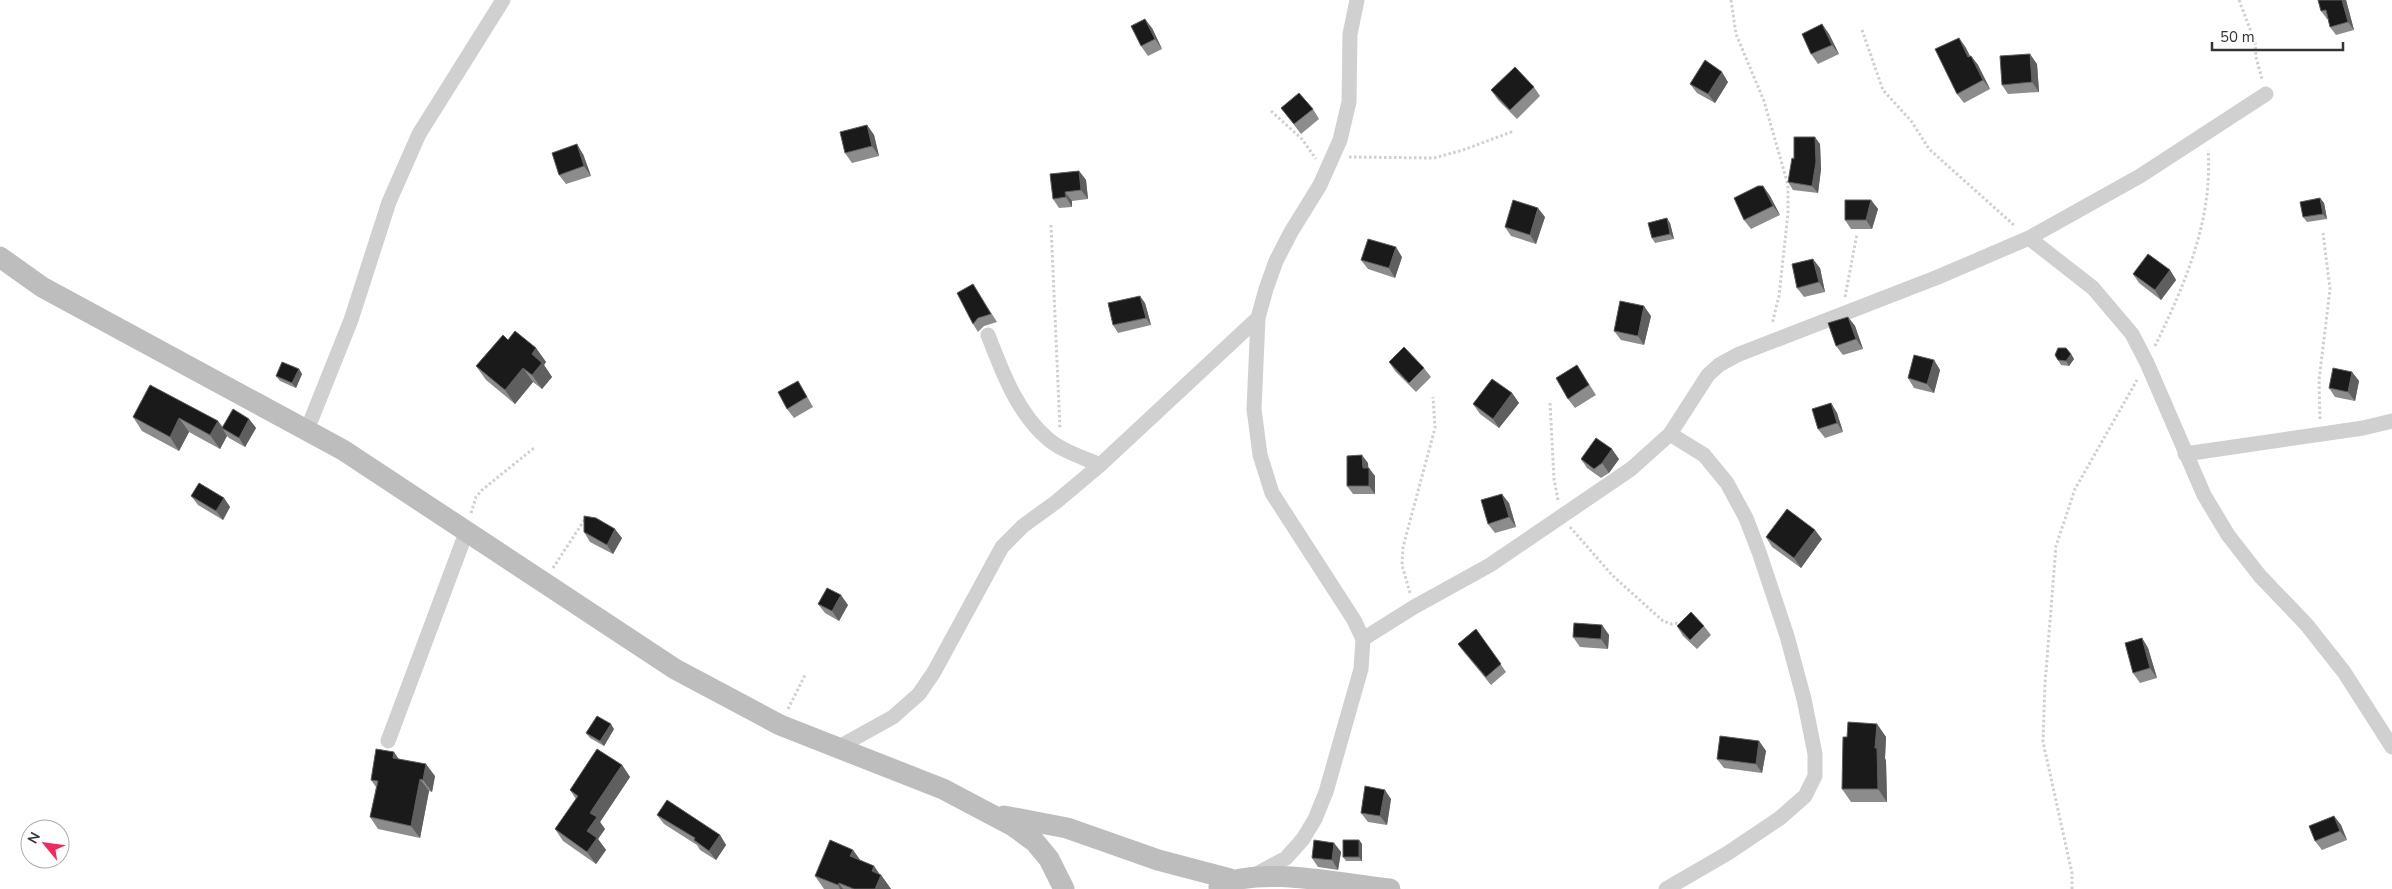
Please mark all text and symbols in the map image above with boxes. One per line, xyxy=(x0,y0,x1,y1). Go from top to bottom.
scale bar xyxy=(2212,20,2343,52)
text: 50 m xyxy=(2220,27,2255,47)
north arrow xyxy=(20,819,70,869)
text: N xyxy=(23,829,45,847)

